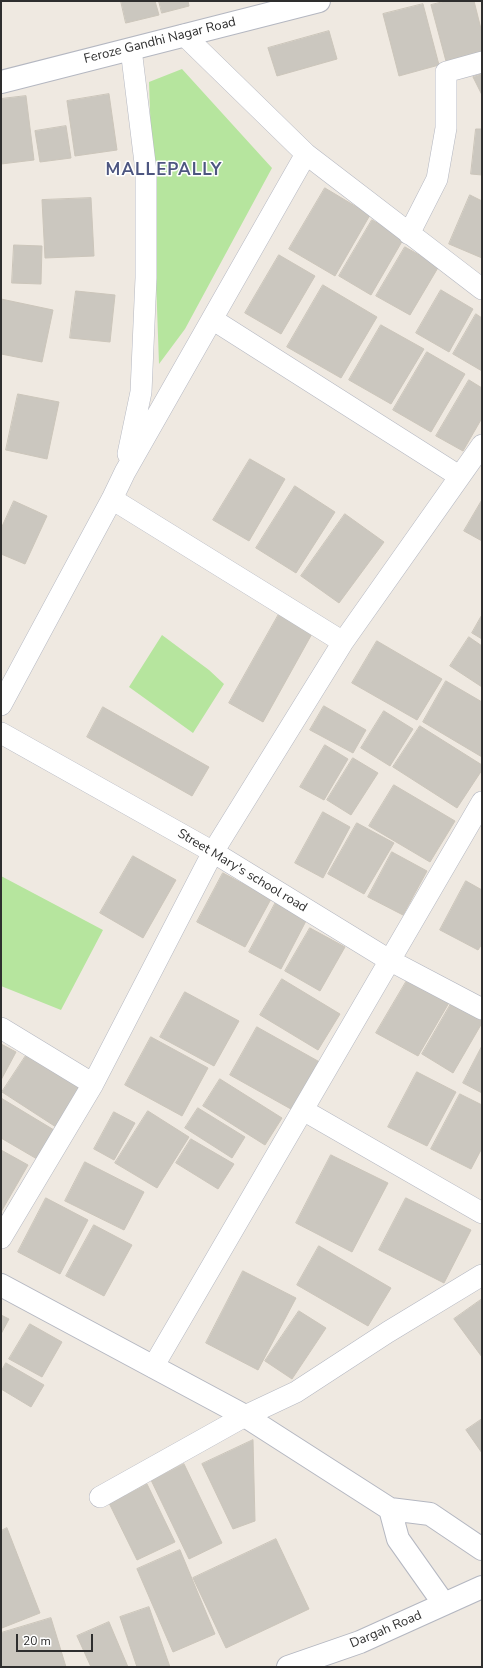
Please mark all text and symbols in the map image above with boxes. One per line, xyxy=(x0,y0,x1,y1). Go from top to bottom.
street label: Feroze Gandhi Nagar Road xyxy=(82,15,238,67)
district label: MALLEPALLY xyxy=(106,161,222,181)
street label: Street Mary's school road xyxy=(174,826,310,916)
street label: Dargah Road xyxy=(348,1608,424,1652)
scale bar xyxy=(18,1626,95,1652)
text: 20 m xyxy=(23,1633,51,1649)

